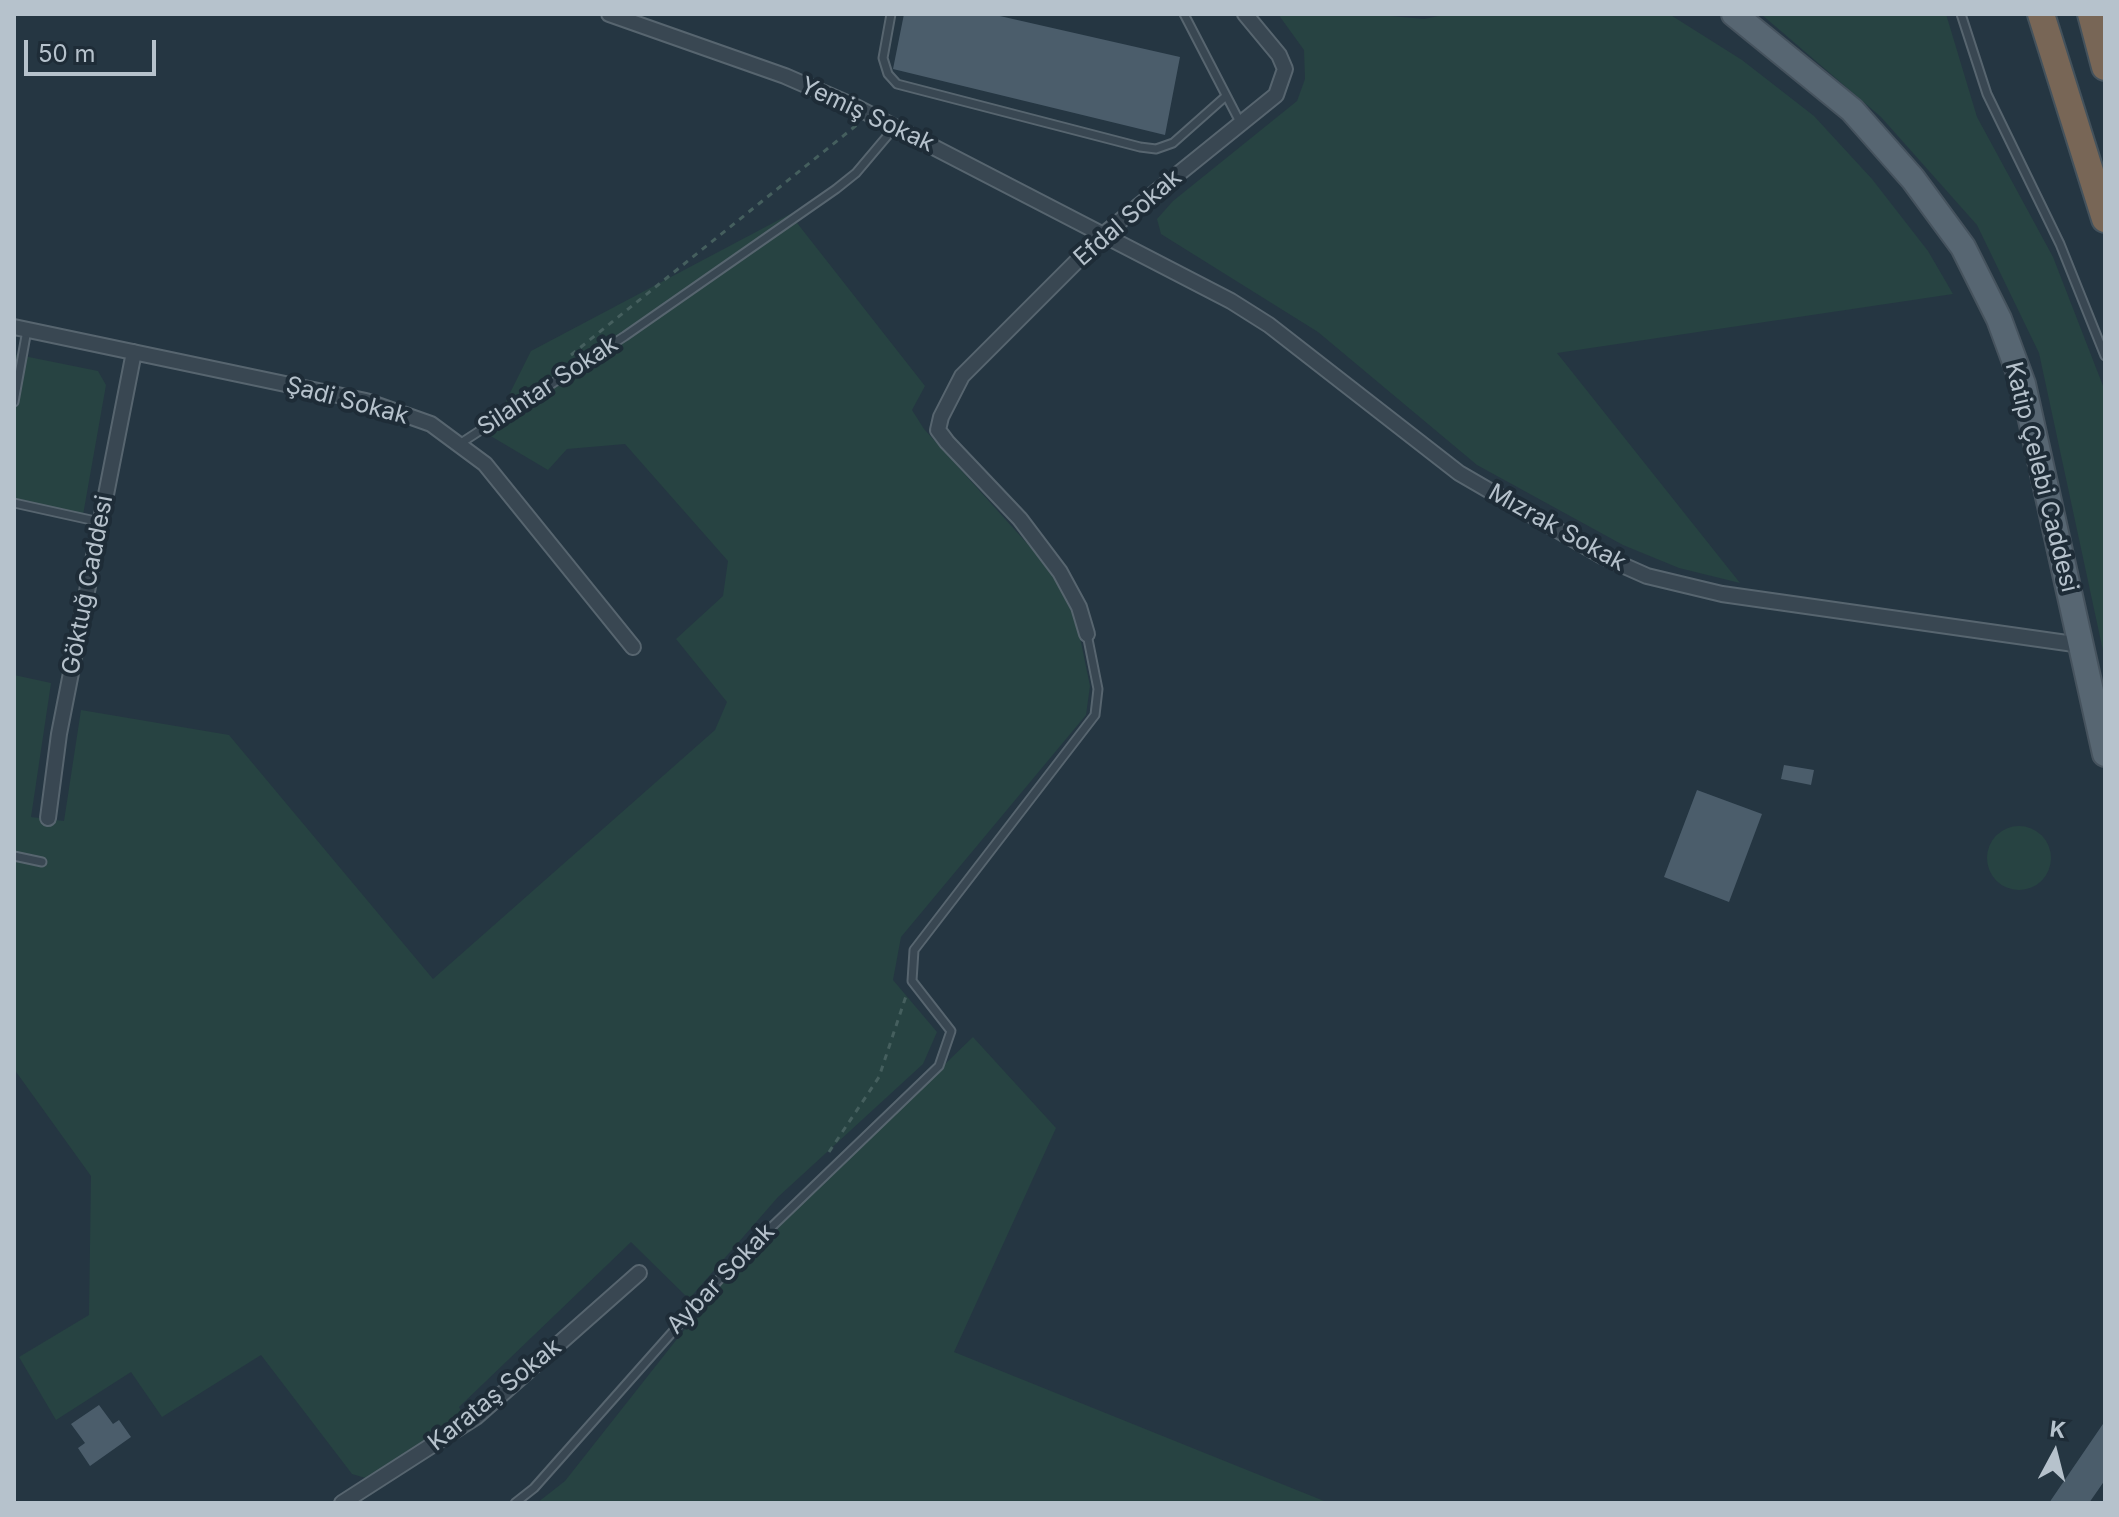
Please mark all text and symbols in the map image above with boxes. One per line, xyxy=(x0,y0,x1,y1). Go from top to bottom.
scale bar xyxy=(28,24,160,74)
text: 50 m xyxy=(38,39,96,68)
street label: Yemiş Sokak xyxy=(796,71,938,159)
street label: Efdal Sokak xyxy=(1068,164,1188,272)
street label: Silahtar Sokak xyxy=(472,330,624,442)
street label: Katip Çelebi Caddesi xyxy=(1998,359,2084,595)
street label: Şadi Sokak xyxy=(283,371,411,431)
street label: Mızrak Sokak xyxy=(1483,478,1631,578)
street label: Göktuğ Caddesi xyxy=(57,493,119,677)
street label: Aybar Sokak xyxy=(661,1218,781,1340)
street label: Karataş Sokak xyxy=(423,1333,567,1457)
north arrow xyxy=(2015,1413,2095,1493)
text: K xyxy=(2048,1415,2067,1443)

